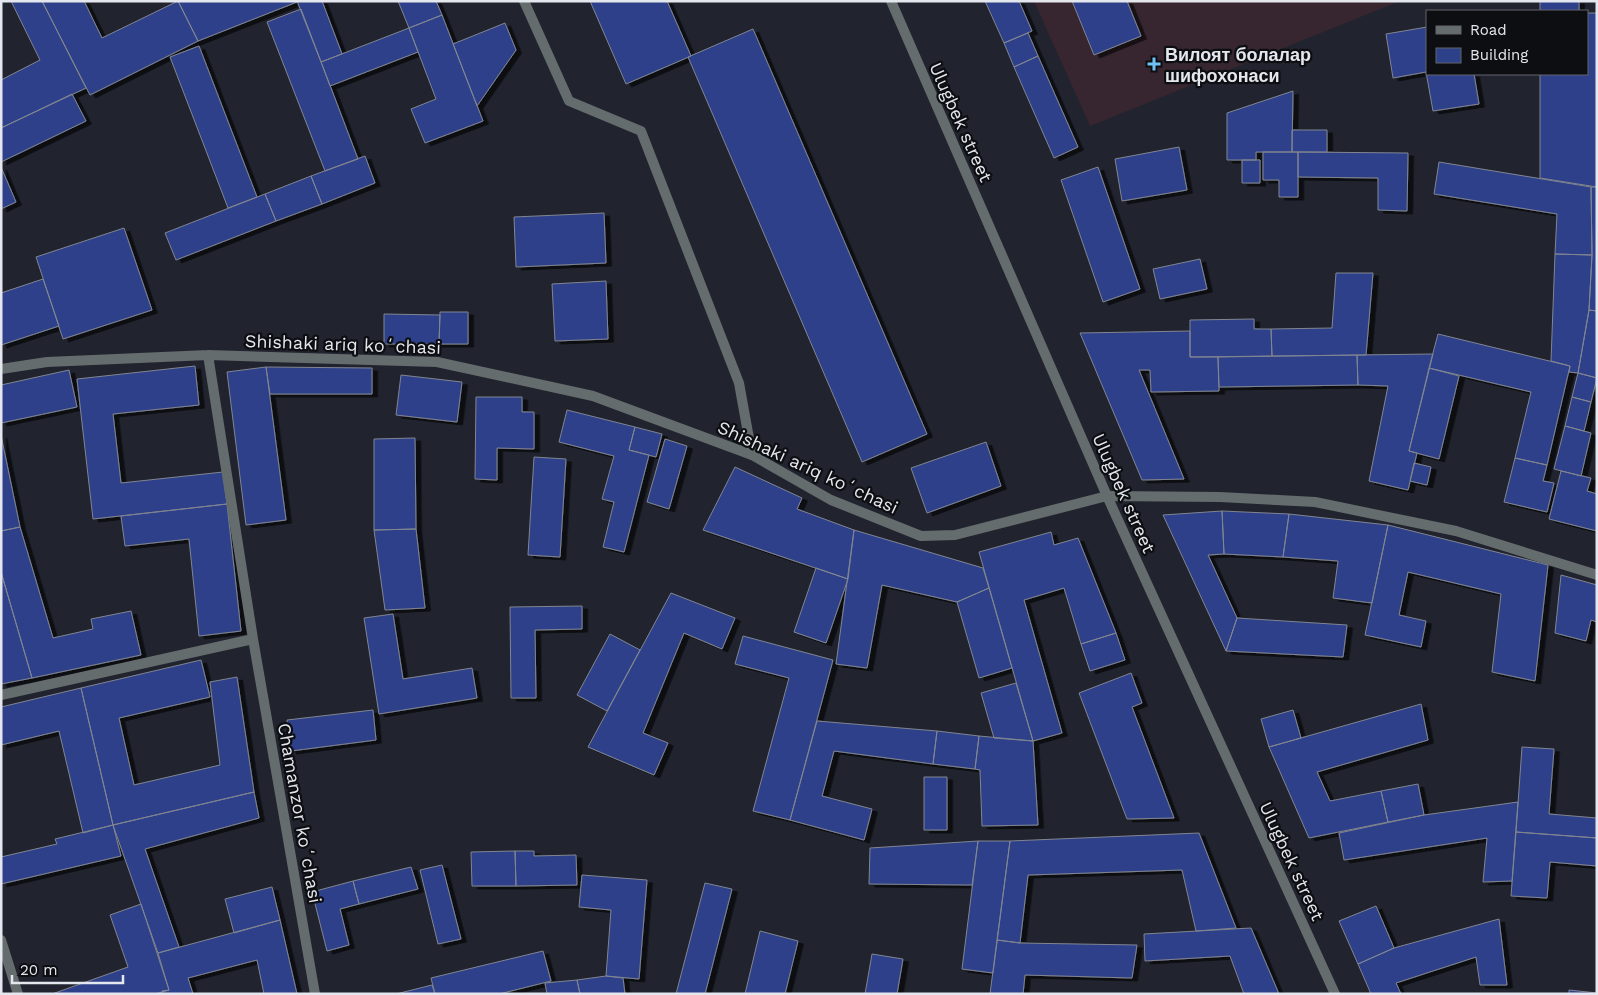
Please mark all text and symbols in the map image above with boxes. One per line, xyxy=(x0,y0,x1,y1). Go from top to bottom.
legend xyxy=(1426,10,1588,75)
text: Road xyxy=(1470,21,1507,39)
place label: Вилоят болалар шифохонаси xyxy=(1165,44,1311,86)
text: Building xyxy=(1470,46,1528,64)
marker: Вилоят болалар шифохонаси xyxy=(1147,57,1161,71)
street label: Ulugbek street xyxy=(925,59,997,185)
street label: Shishaki ariq koʻchasi xyxy=(245,330,441,358)
street label: Shishaki ariq koʻchasi xyxy=(715,416,901,518)
street label: Ulugbek street xyxy=(1088,430,1160,556)
street label: Chamanzor koʻchasi xyxy=(274,721,326,905)
street label: Ulugbek street xyxy=(1255,798,1329,924)
scale bar xyxy=(12,952,124,984)
text: 20 m xyxy=(20,961,58,979)

